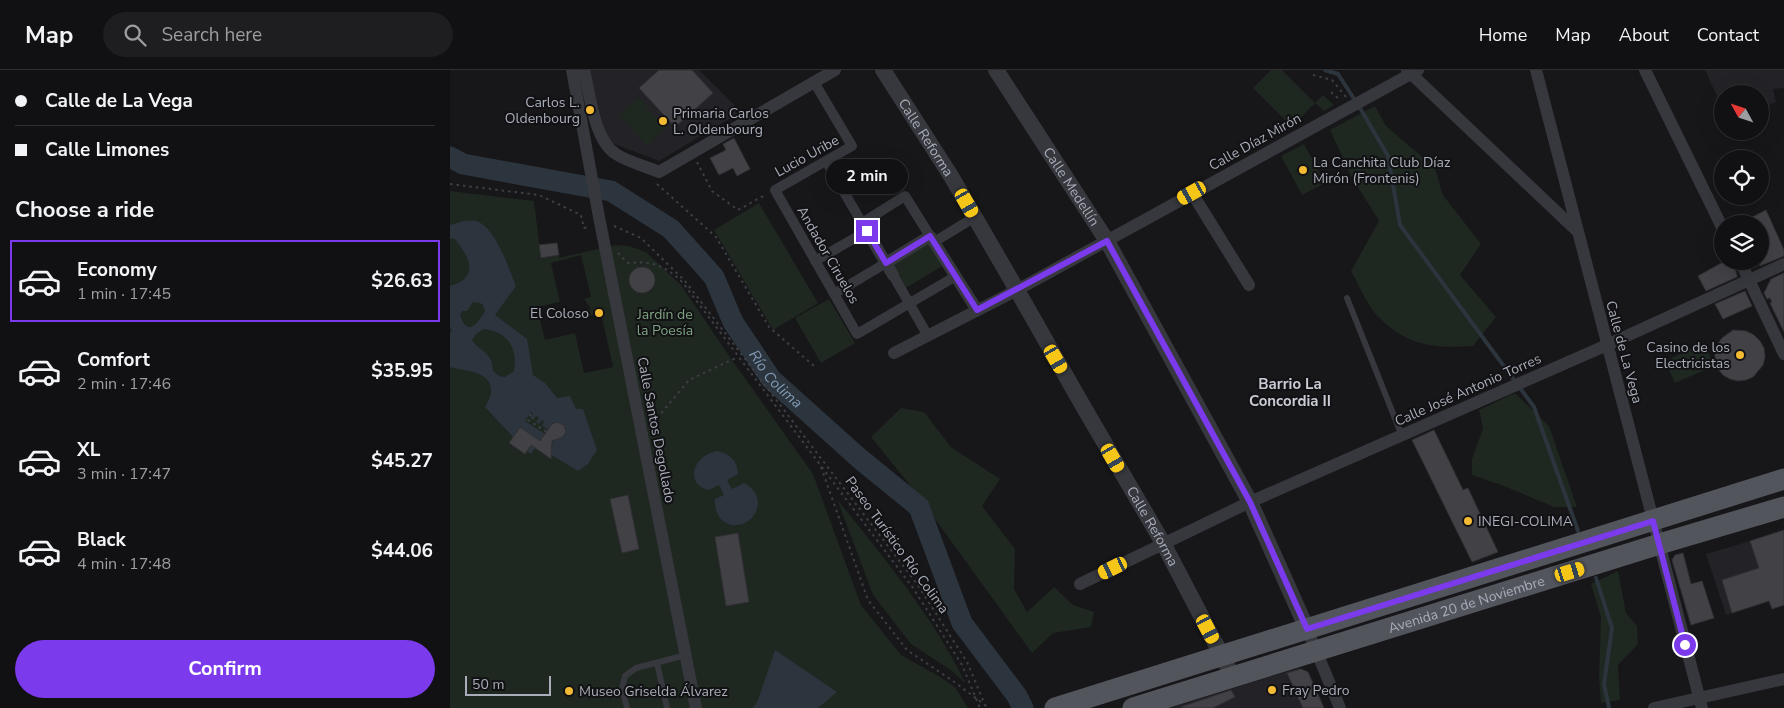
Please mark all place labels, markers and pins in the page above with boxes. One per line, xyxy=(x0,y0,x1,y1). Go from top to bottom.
place label: Carlos L. Oldenbourg xyxy=(505,93,580,128)
marker: Carlos L. Oldenbourg xyxy=(584,104,596,116)
place label: Primaria Carlos L. Oldenbourg xyxy=(673,104,769,139)
marker: Primaria Carlos L. Oldenbourg xyxy=(657,115,669,127)
place label: La Canchita Club Díaz Mirón (Frontenis) xyxy=(1313,153,1451,188)
marker: La Canchita Club Díaz Mirón (Frontenis) xyxy=(1297,164,1309,176)
place label: El Coloso xyxy=(530,304,589,323)
marker: El Coloso xyxy=(593,307,605,319)
place label: Casino de los Electricistas xyxy=(1646,338,1730,373)
marker: Casino de los Electricistas xyxy=(1734,349,1746,361)
place label: INEGI-COLIMA xyxy=(1478,512,1573,531)
marker: INEGI-COLIMA xyxy=(1462,515,1474,527)
place label: Fray Pedro xyxy=(1282,681,1350,700)
place label: Museo Griselda Álvarez xyxy=(579,682,728,701)
marker: Fray Pedro xyxy=(1266,684,1278,696)
marker: Museo Griselda Álvarez xyxy=(563,685,575,697)

